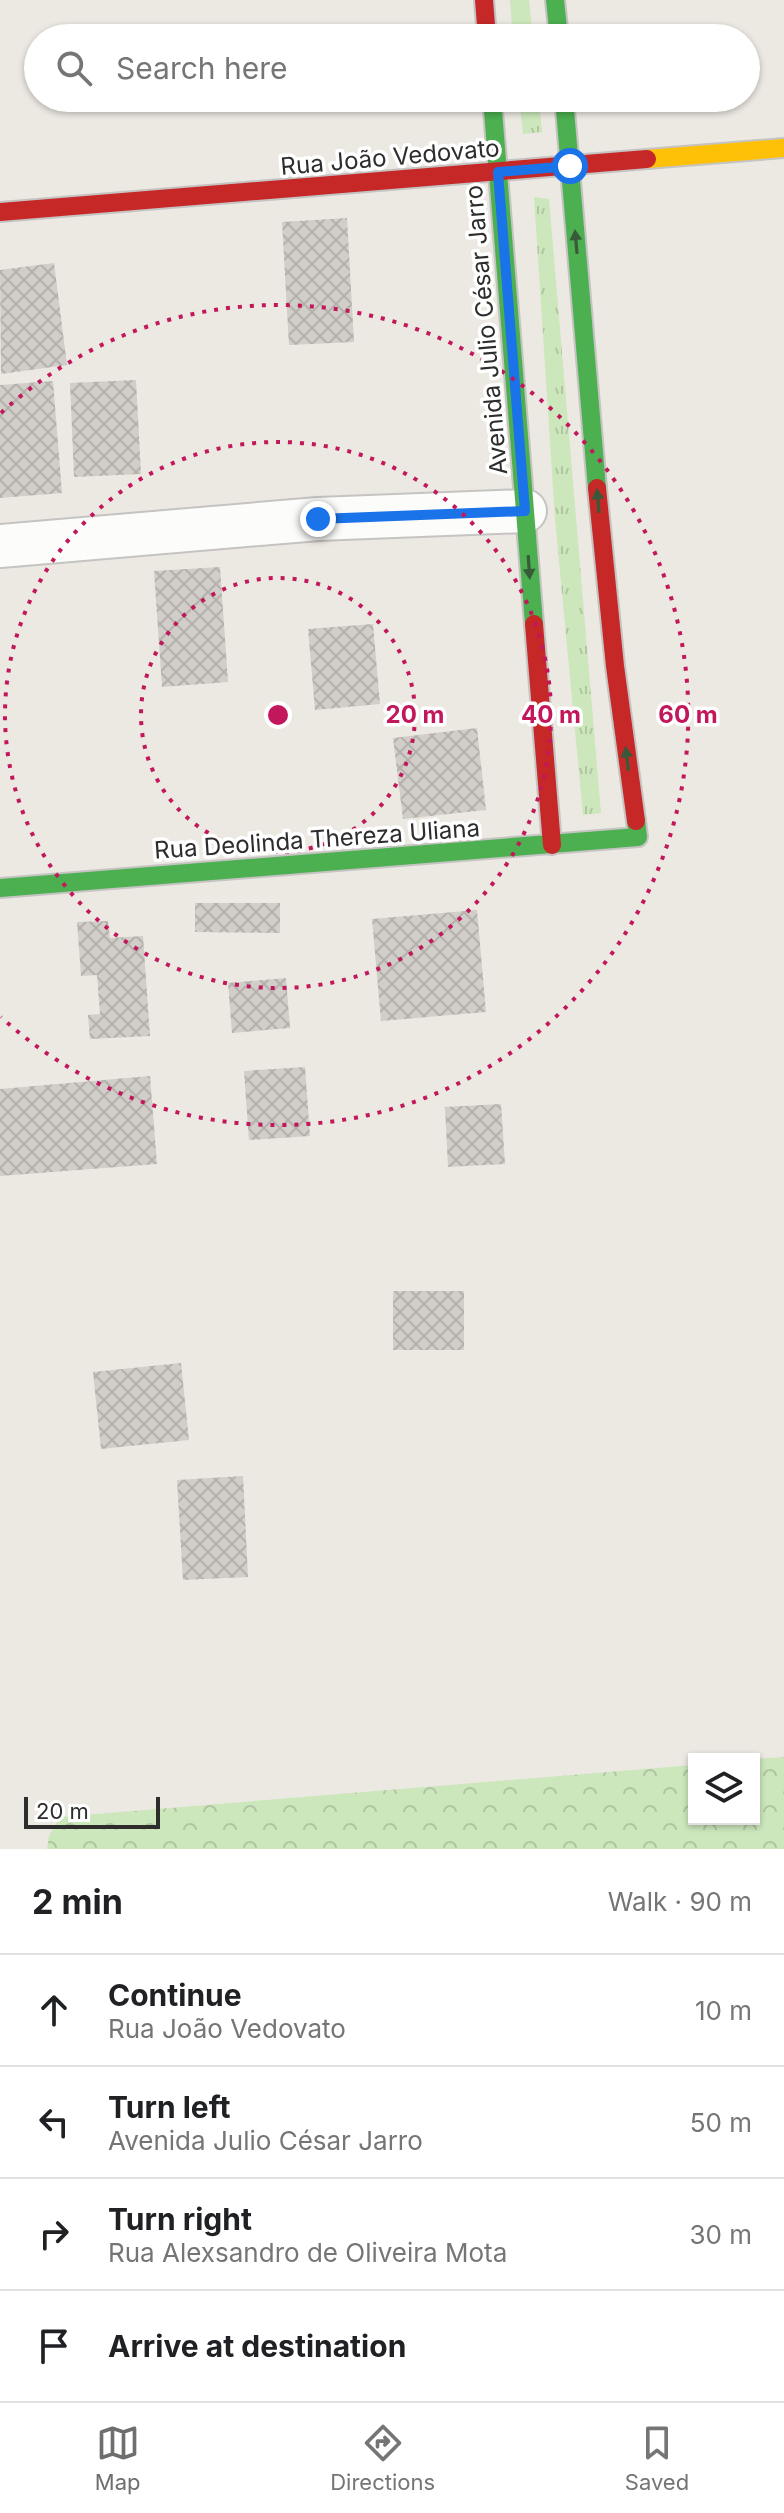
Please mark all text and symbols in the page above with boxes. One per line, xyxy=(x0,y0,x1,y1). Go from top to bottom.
search box xyxy=(24,24,760,112)
icon: search xyxy=(52,46,96,90)
text: Search here xyxy=(116,50,288,86)
street label: Rua João Vedovato xyxy=(279,133,501,181)
route start xyxy=(552,148,588,184)
street label: Avenida Julio César Jarro xyxy=(459,184,513,476)
one-way arrow xyxy=(570,229,583,254)
one-way arrow xyxy=(591,488,604,513)
route end xyxy=(300,501,336,537)
one-way arrow xyxy=(523,554,536,579)
text: 20 m xyxy=(386,700,444,729)
text: 40 m xyxy=(521,700,581,729)
text: 60 m xyxy=(658,700,718,729)
centre of rings xyxy=(264,701,292,729)
one-way arrow xyxy=(621,746,634,771)
street label: Rua Deolinda Thereza Uliana xyxy=(153,813,481,865)
map controls xyxy=(688,1753,760,1825)
button: layers xyxy=(688,1753,760,1825)
scale bar xyxy=(24,1793,160,1829)
text: 20 m xyxy=(36,1798,89,1824)
text: 2 min xyxy=(32,1881,123,1922)
text: Walk · 90 m xyxy=(608,1886,752,1917)
text: Continue xyxy=(108,1977,242,2013)
icon: ahead xyxy=(32,1988,76,2032)
text: 10 m xyxy=(695,1995,752,2026)
text: Rua João Vedovato xyxy=(108,2013,346,2044)
text: Turn left xyxy=(108,2089,230,2125)
icon: left xyxy=(32,2100,76,2144)
text: 50 m xyxy=(690,2107,752,2138)
text: Avenida Julio César Jarro xyxy=(108,2125,423,2156)
text: Turn right xyxy=(108,2201,252,2237)
icon: right xyxy=(32,2212,76,2256)
text: 30 m xyxy=(689,2219,752,2250)
text: Rua Alexsandro de Oliveira Mota xyxy=(108,2237,507,2268)
icon: arrive xyxy=(32,2324,76,2368)
text: Arrive at destination xyxy=(108,2328,406,2364)
tab: Map xyxy=(95,2421,141,2495)
tab: Directions xyxy=(330,2421,435,2495)
tab: Saved xyxy=(625,2421,689,2495)

